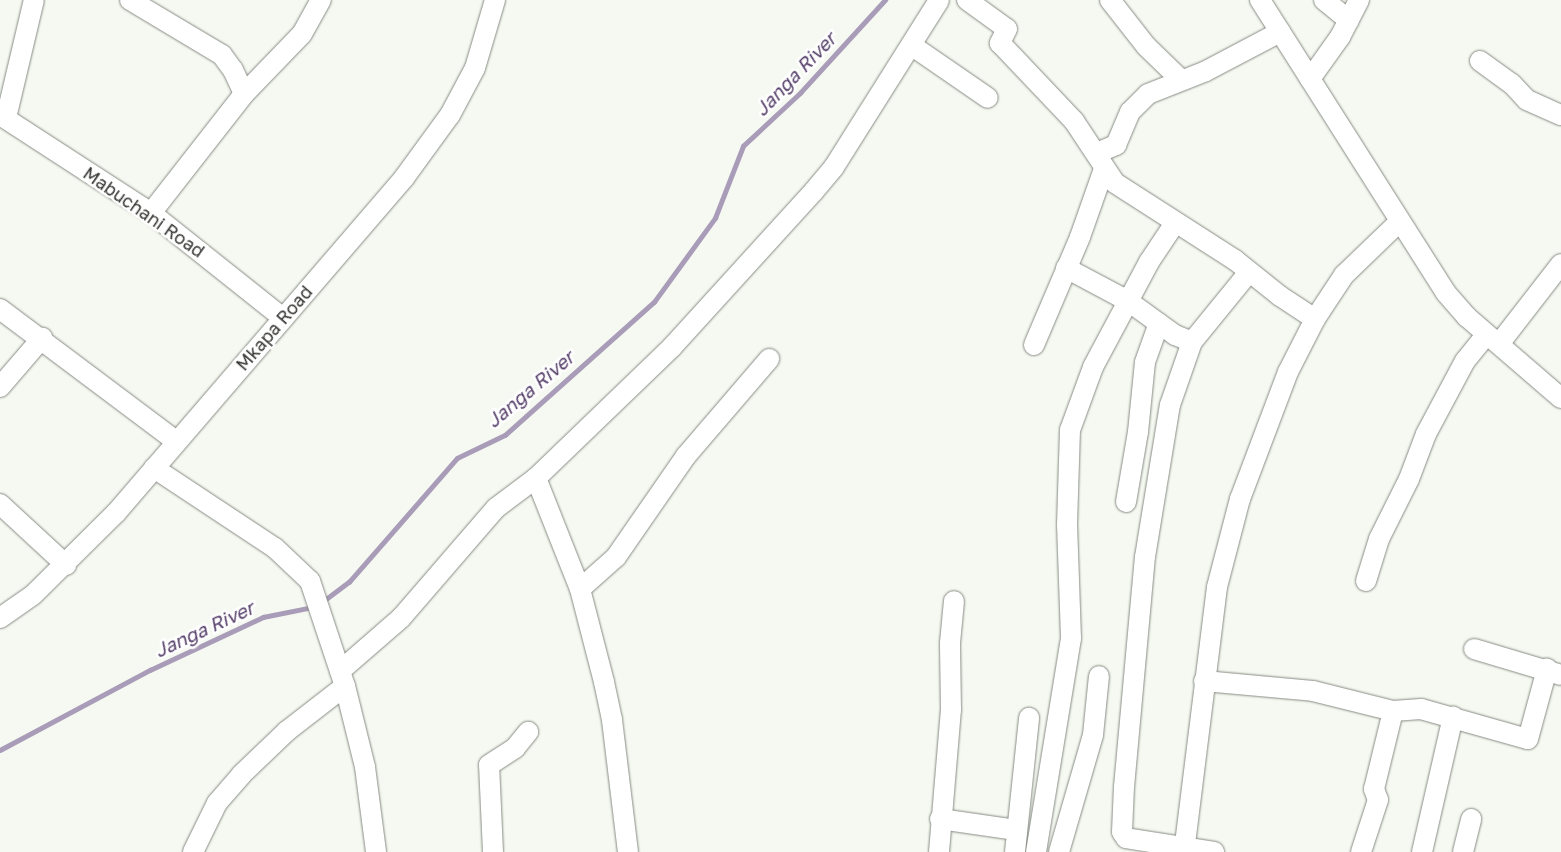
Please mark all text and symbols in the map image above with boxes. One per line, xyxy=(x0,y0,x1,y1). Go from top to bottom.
water label: Janga River xyxy=(750,28,840,120)
street label: Mabuchani Road xyxy=(79,162,209,262)
street label: Mkapa Road xyxy=(231,281,317,375)
water label: Janga River xyxy=(482,346,578,432)
water label: Janga River xyxy=(151,596,257,662)

